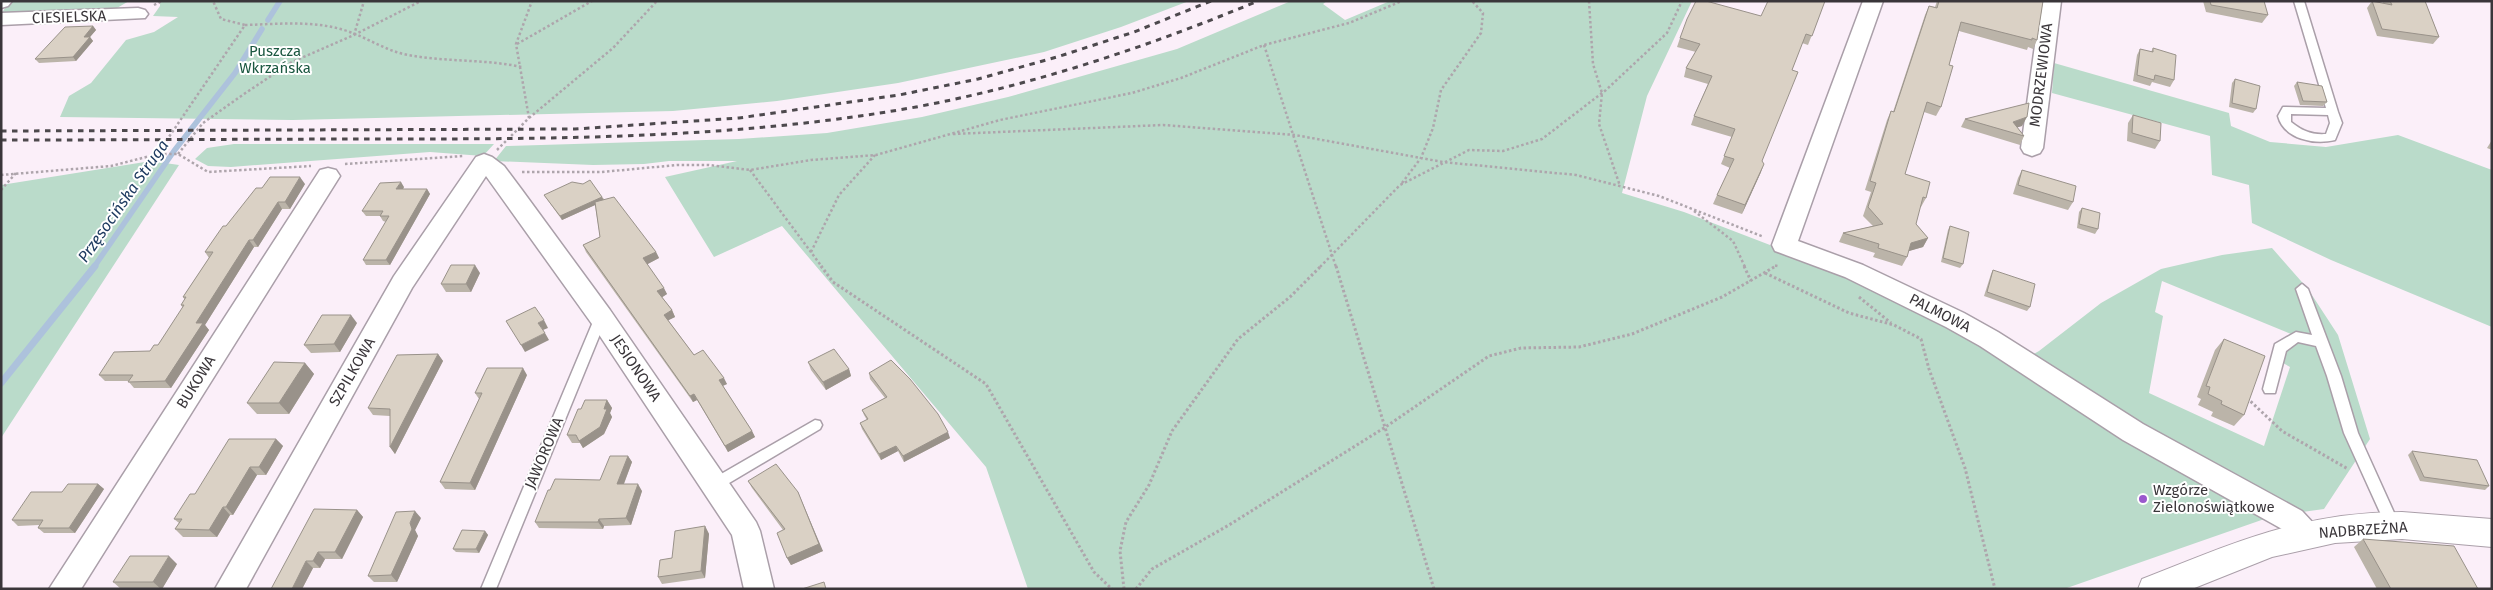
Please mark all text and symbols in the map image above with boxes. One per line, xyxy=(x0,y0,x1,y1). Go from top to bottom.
street label: CIESIELSKA xyxy=(32,7,107,27)
street label: MODRZEWIOWA xyxy=(2026,22,2056,128)
park label: Puszcza Wkrzańska xyxy=(239,42,311,77)
water label: Przęsocińska Struga xyxy=(74,136,172,266)
street label: PALMOWA xyxy=(1906,290,1974,336)
street label: JESIONOWA xyxy=(607,331,665,405)
street label: SZPILKOWA xyxy=(325,334,379,410)
street label: BUKOWA xyxy=(173,352,219,412)
street label: JAWOROWA xyxy=(521,414,567,492)
place label: Wzgórze Zielonoświątkowe xyxy=(2153,481,2275,516)
marker: Wzgórze Zielonoświątkowe xyxy=(2137,493,2149,505)
street label: NADBRZEŻNA xyxy=(2318,518,2408,542)

